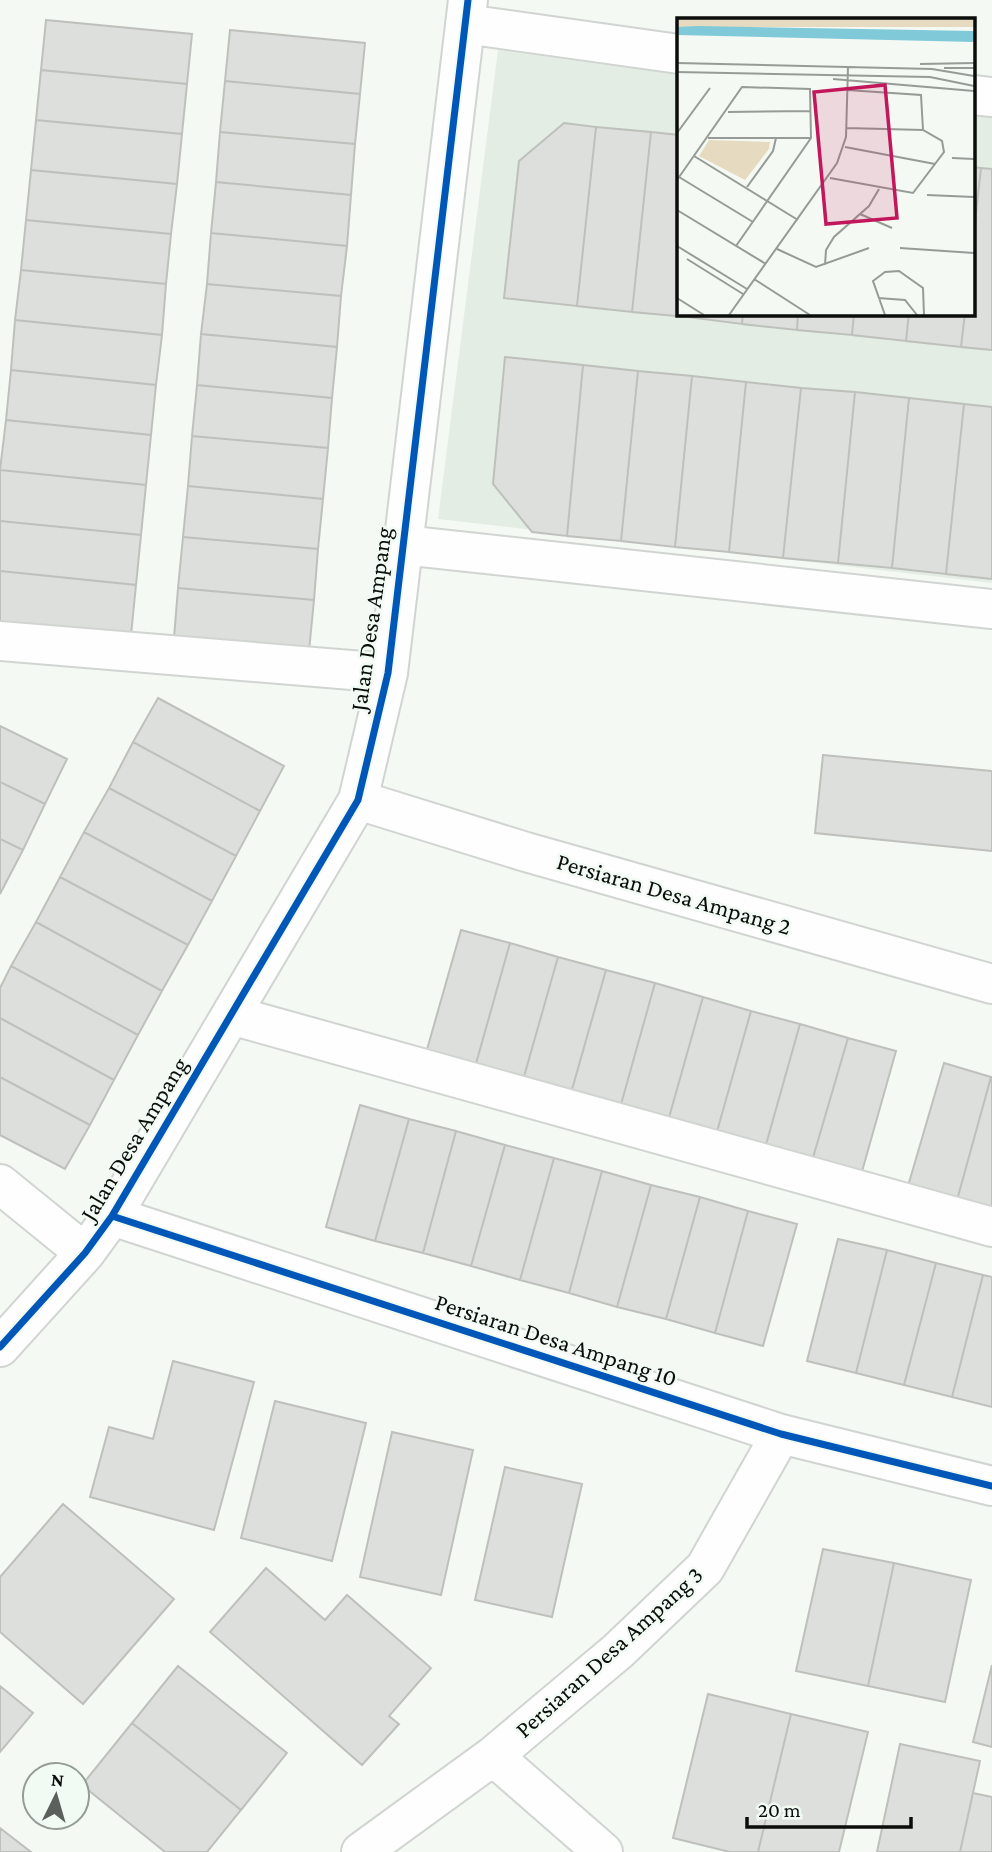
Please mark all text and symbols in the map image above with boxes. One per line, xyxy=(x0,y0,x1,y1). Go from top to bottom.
inset map xyxy=(677,18,974,315)
street label: Jalan Desa Ampang xyxy=(344,525,397,715)
street label: Persiaran Desa Ampang 2 xyxy=(554,847,794,940)
street label: Jalan Desa Ampang xyxy=(73,1052,193,1227)
street label: Persiaran Desa Ampang 10 xyxy=(432,1288,680,1391)
street label: Persiaran Desa Ampang 3 xyxy=(510,1560,708,1743)
north arrow xyxy=(21,1761,91,1831)
text: N xyxy=(50,1769,65,1791)
scale bar xyxy=(747,1786,912,1830)
text: 20 m xyxy=(758,1798,801,1822)

